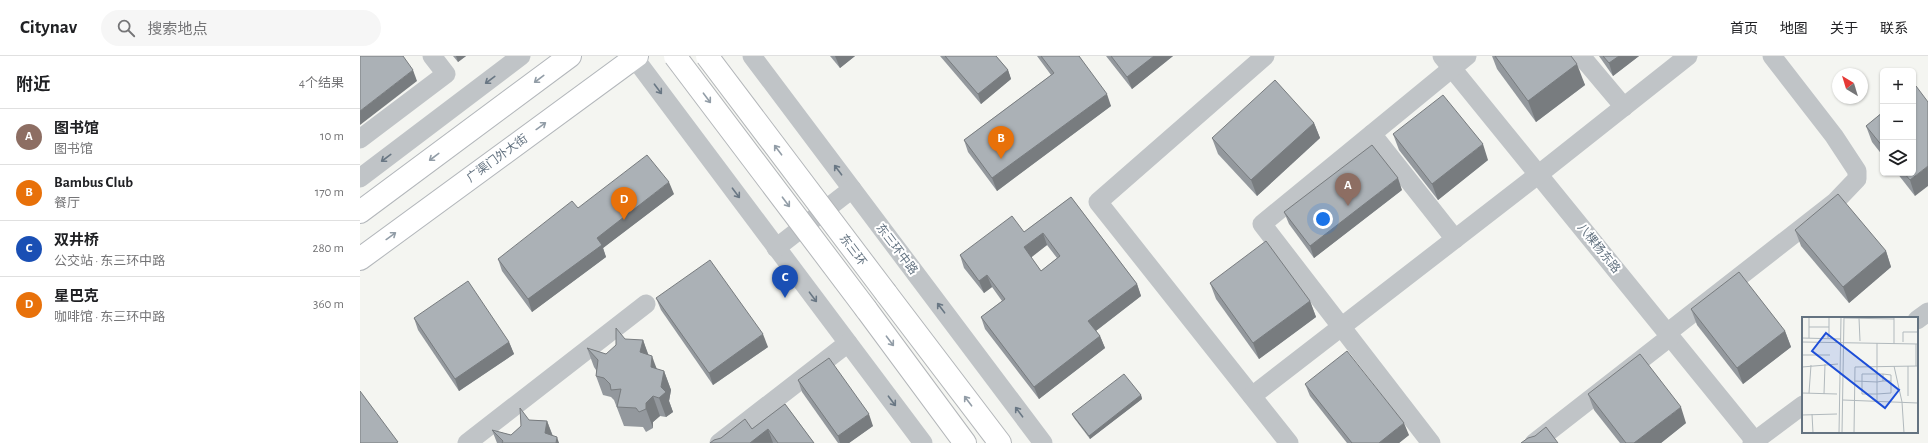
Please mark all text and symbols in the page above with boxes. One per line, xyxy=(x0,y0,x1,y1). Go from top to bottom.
search box xyxy=(101,10,381,46)
icon: search xyxy=(115,17,137,39)
text: Citynav xyxy=(20,18,77,37)
text: 搜索地点 xyxy=(147,22,207,37)
text: 首页 xyxy=(1730,22,1758,36)
text: 地图 xyxy=(1780,22,1808,36)
text: 关于 xyxy=(1830,22,1858,36)
text: 联系 xyxy=(1880,22,1908,36)
north arrow xyxy=(1832,68,1868,104)
map controls xyxy=(1880,68,1916,176)
button: + xyxy=(1880,68,1916,104)
one-way arrow xyxy=(484,75,495,84)
one-way arrow xyxy=(533,75,544,83)
text: 附近 xyxy=(16,76,50,93)
text: 4个结果 xyxy=(299,77,344,90)
one-way arrow xyxy=(653,83,662,94)
one-way arrow xyxy=(703,93,712,104)
button: − xyxy=(1880,104,1916,140)
text: 图书馆 xyxy=(54,121,99,136)
one-way arrow xyxy=(536,122,547,130)
pin: B xyxy=(988,126,1014,159)
text: A xyxy=(25,130,33,143)
text: 10 m xyxy=(320,130,344,143)
street label: 广渠门外大街 xyxy=(464,131,530,184)
button: layers xyxy=(1880,140,1916,176)
text: 图书馆 xyxy=(54,143,93,156)
one-way arrow xyxy=(774,144,782,155)
one-way arrow xyxy=(429,153,440,161)
one-way arrow xyxy=(381,154,392,163)
one-way arrow xyxy=(834,165,842,176)
pin: A xyxy=(1335,173,1361,206)
text: Bambus Club xyxy=(54,175,133,190)
text: B xyxy=(25,186,33,199)
text: 170 m xyxy=(315,186,344,199)
pin: D xyxy=(611,187,637,220)
one-way arrow xyxy=(731,187,740,198)
text: 餐厅 xyxy=(54,197,80,210)
one-way arrow xyxy=(781,197,790,208)
your location xyxy=(1313,209,1333,229)
street label: 八棵杨东路 xyxy=(1575,220,1623,275)
street label: 东三环中路 xyxy=(874,221,921,277)
street label: 东三环 xyxy=(837,231,869,268)
one-way arrow xyxy=(386,232,397,240)
text: 双井桥 xyxy=(54,233,99,248)
text: C xyxy=(26,242,32,255)
text: 280 m xyxy=(313,242,344,255)
text: 公交站 · 东三环中路 xyxy=(54,255,165,268)
pin: C xyxy=(772,265,798,298)
text: 星巴克 xyxy=(54,289,99,304)
one-way arrow xyxy=(809,292,818,303)
text: D xyxy=(25,298,33,311)
text: 360 m xyxy=(313,298,344,311)
one-way arrow xyxy=(937,302,945,313)
text: 咖啡馆 · 东三环中路 xyxy=(54,311,165,324)
inset map xyxy=(1802,317,1918,433)
one-way arrow xyxy=(886,335,894,346)
one-way arrow xyxy=(964,395,972,406)
one-way arrow xyxy=(887,396,896,407)
one-way arrow xyxy=(1015,406,1023,417)

